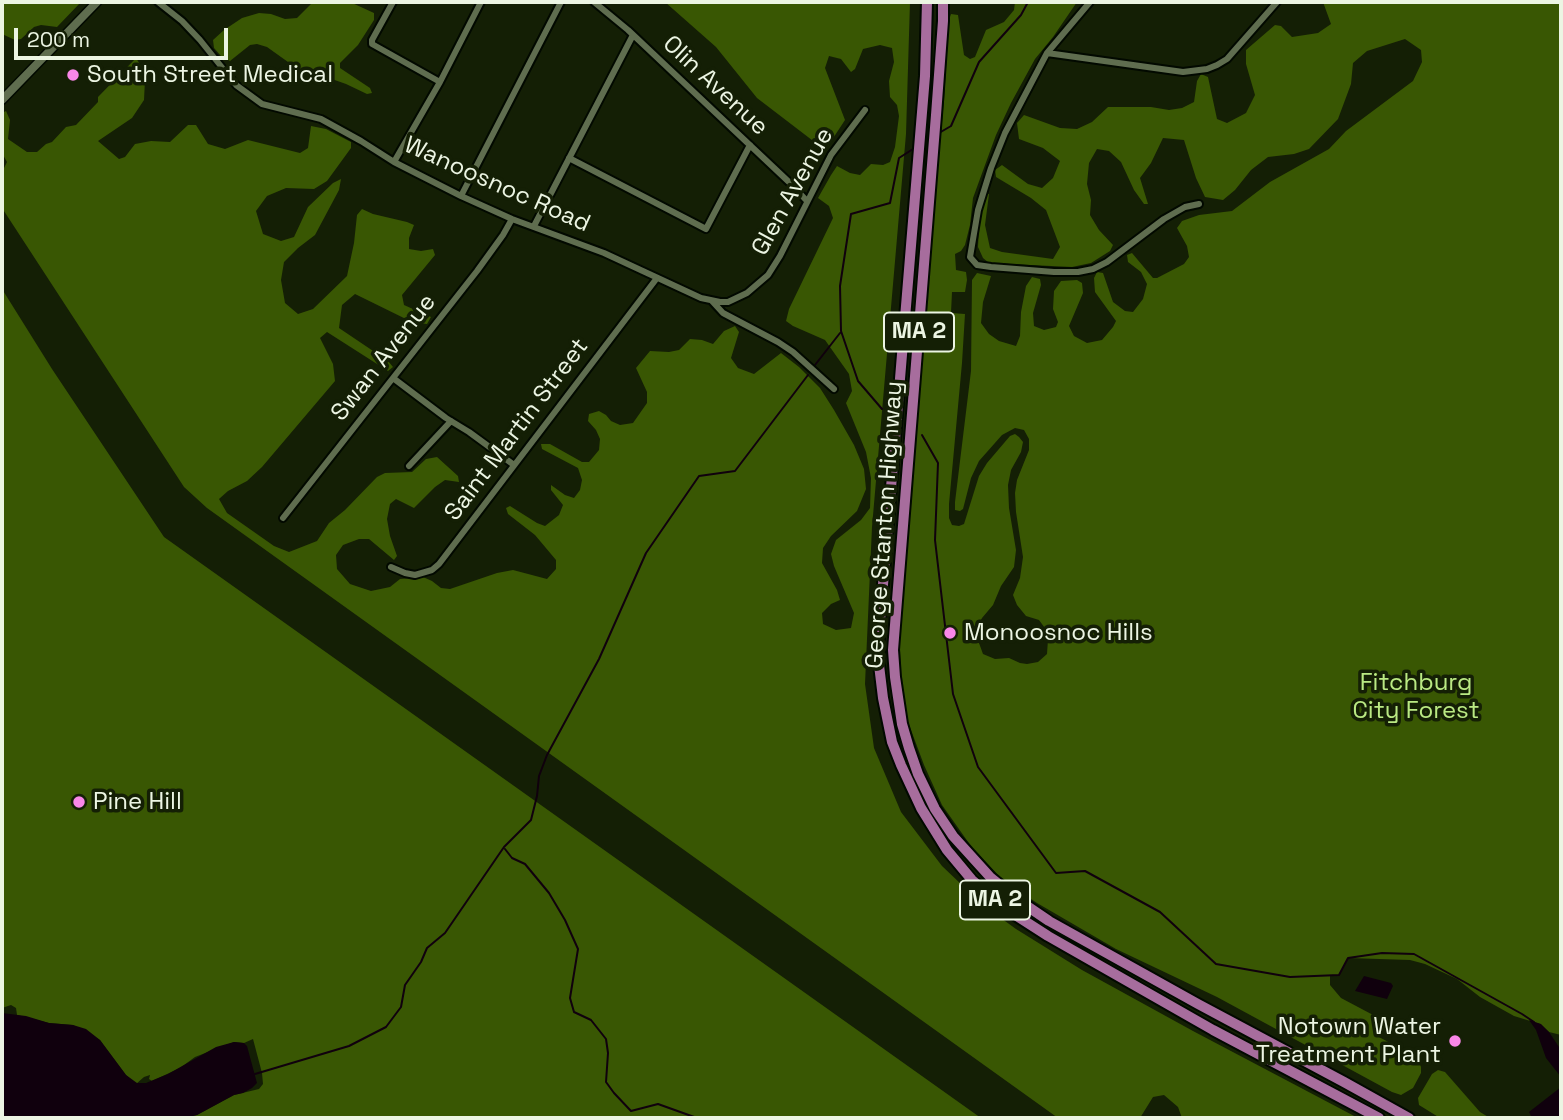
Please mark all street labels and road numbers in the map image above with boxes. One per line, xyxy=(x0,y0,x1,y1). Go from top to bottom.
street label: Olin Avenue xyxy=(656,30,774,142)
street label: Glen Avenue xyxy=(746,123,840,261)
street label: Wanoosnoc Road xyxy=(400,131,594,239)
street label: Swan Avenue xyxy=(326,289,442,427)
road number: MA 2 xyxy=(884,312,954,352)
street label: Saint Martin Street xyxy=(439,333,595,527)
street label: George Stanton Highway xyxy=(861,380,909,670)
road number: MA 2 xyxy=(960,880,1030,920)

